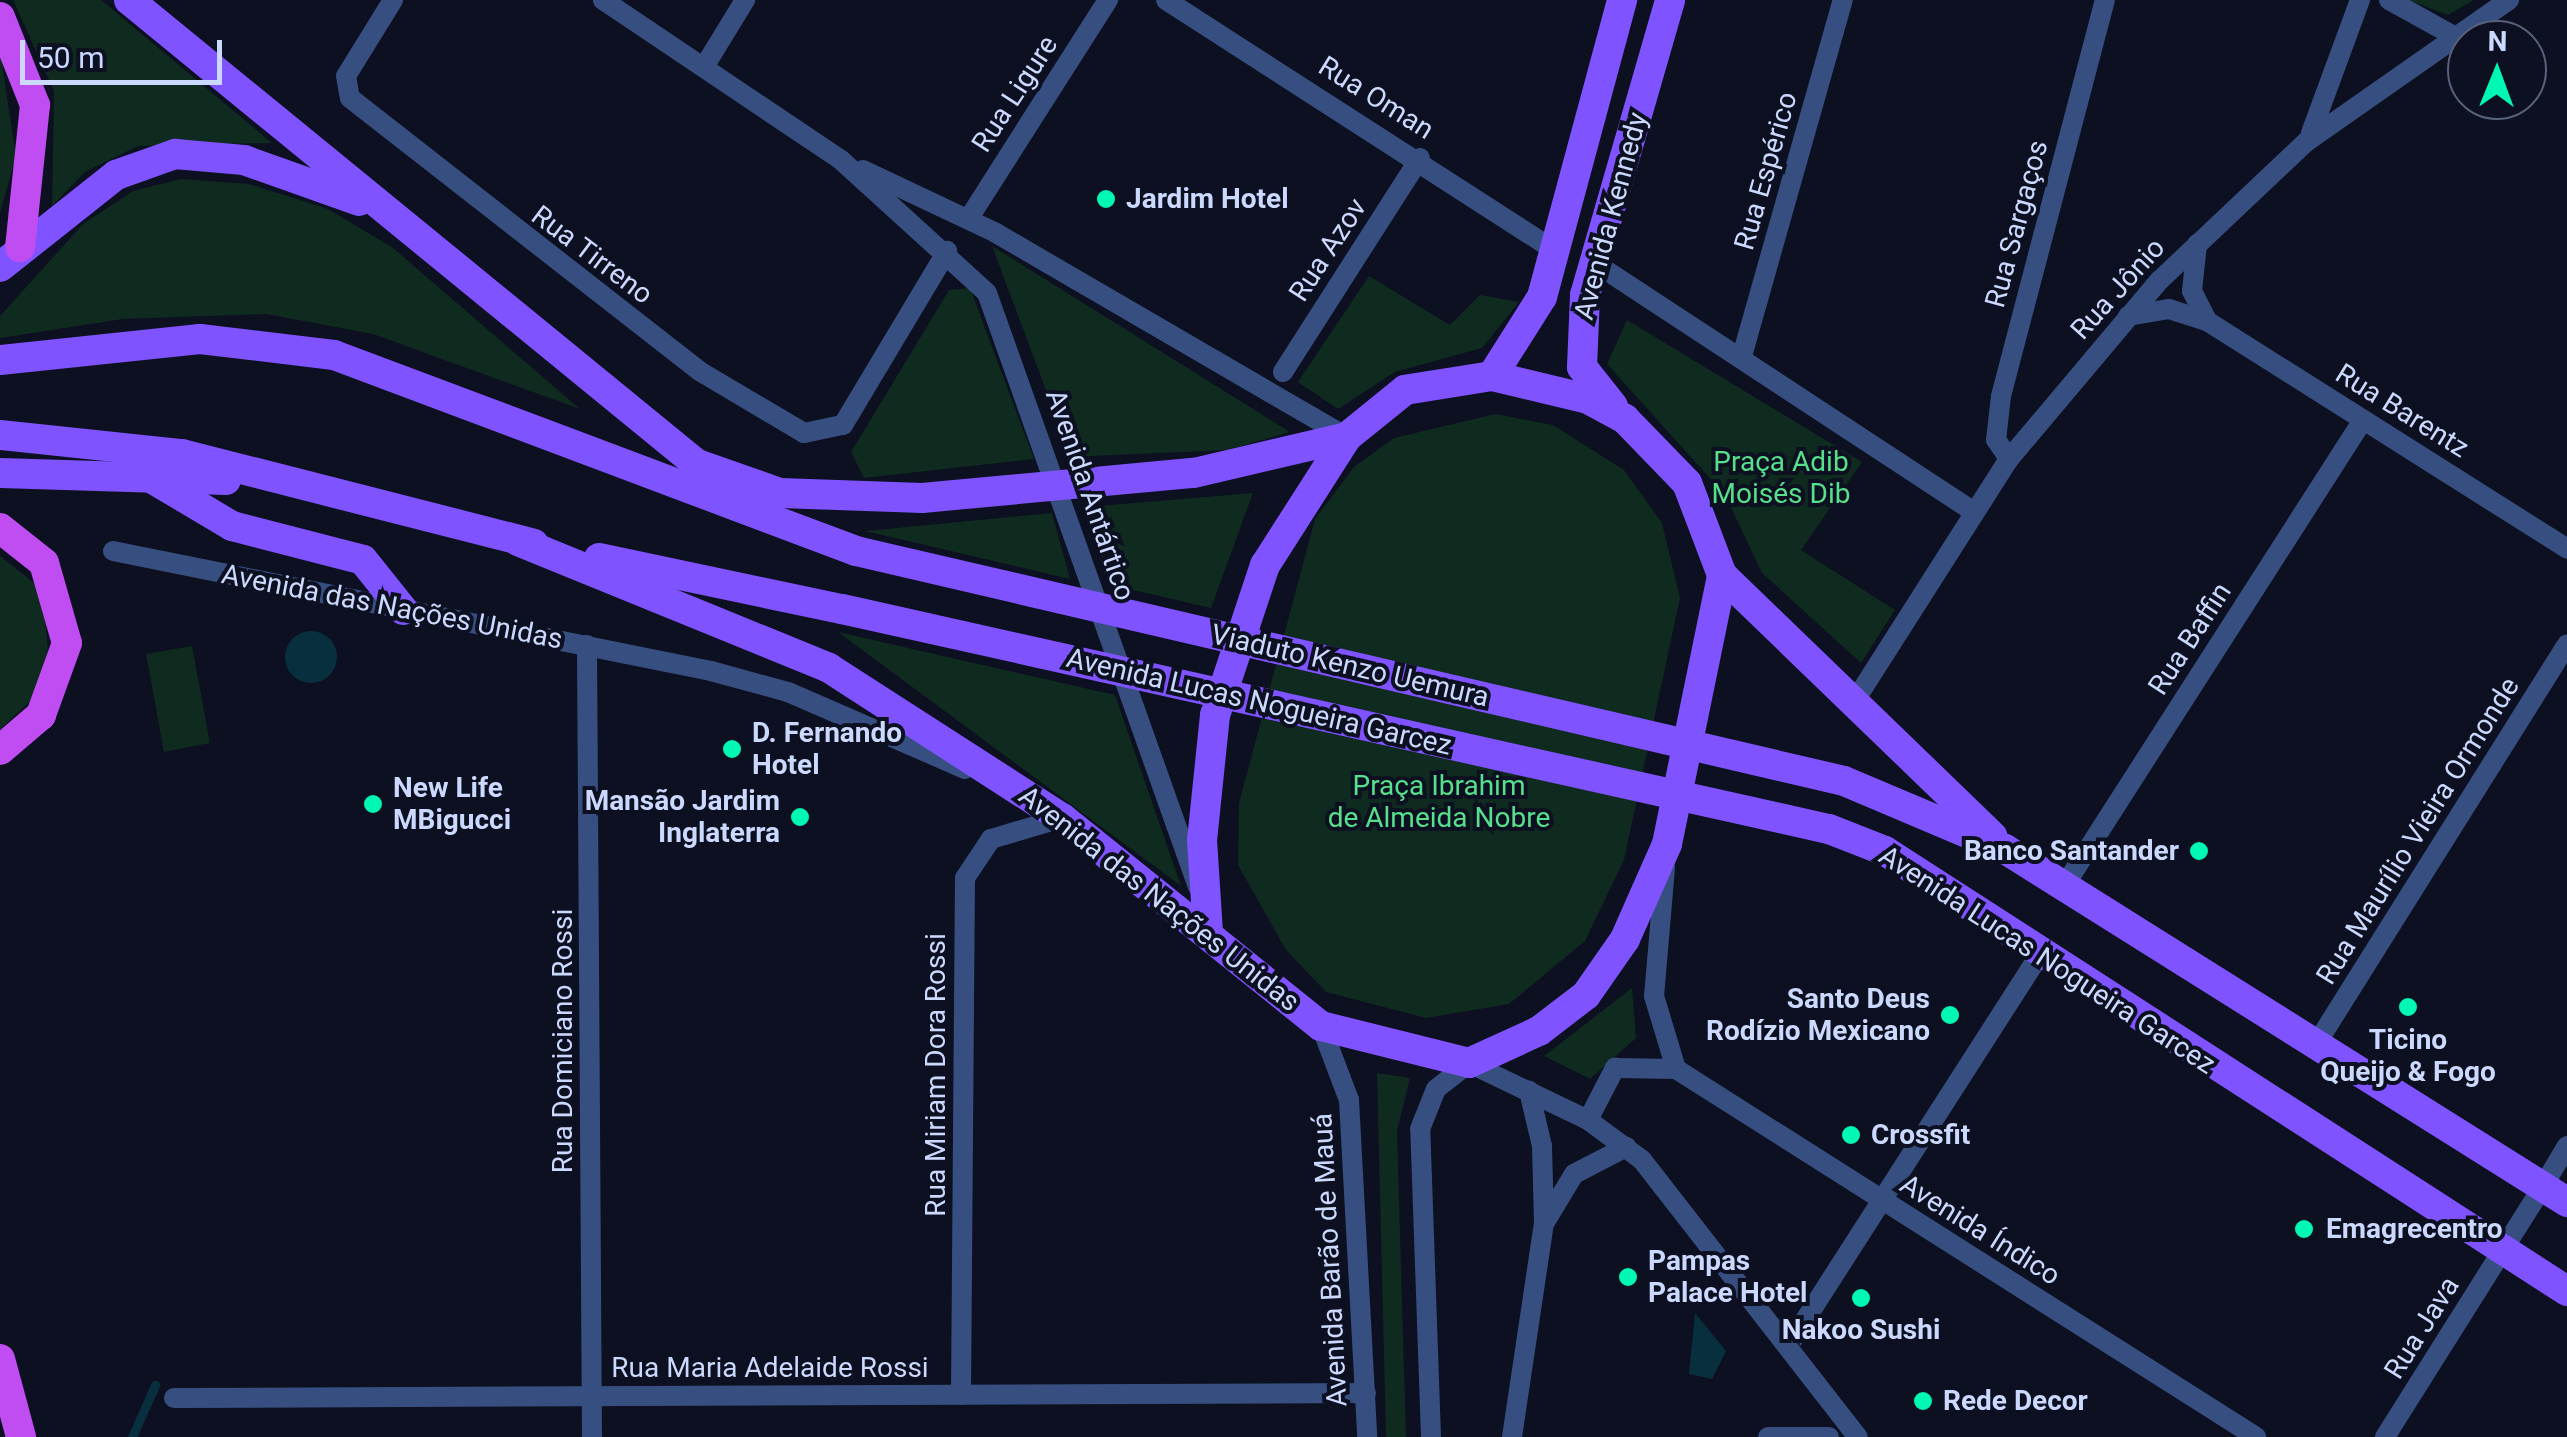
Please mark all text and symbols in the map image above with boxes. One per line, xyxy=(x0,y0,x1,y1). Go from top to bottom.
scale bar xyxy=(25,20,228,82)
north arrow xyxy=(2447,20,2547,120)
text: N xyxy=(2487,25,2508,58)
street label: Rua Ligure xyxy=(965,30,1065,158)
text: 50 m xyxy=(37,40,104,75)
street label: Rua Oman xyxy=(1312,49,1440,147)
street label: Rua Espérico xyxy=(1727,88,1805,254)
street label: Avenida Kennedy xyxy=(1567,109,1655,323)
street label: Rua Sargaços xyxy=(1979,137,2055,311)
place label: Jardim Hotel xyxy=(1126,182,1289,216)
marker: Jardim Hotel xyxy=(1095,188,1117,210)
street label: Rua Azov xyxy=(1282,192,1374,308)
street label: Rua Tirreno xyxy=(525,198,659,312)
street label: Rua Jônio xyxy=(2064,231,2172,347)
street label: Rua Barentz xyxy=(2329,357,2475,465)
street label: Avenida Antártico xyxy=(1038,385,1142,605)
park label: Praça Adib Moisés Dib xyxy=(1712,445,1850,511)
street label: Avenida das Nações Unidas xyxy=(219,557,565,657)
street label: Rua Baffin xyxy=(2141,577,2239,701)
street label: Viaduto Kenzo Uemura xyxy=(1208,618,1492,714)
street label: Avenida Lucas Nogueira Garcez xyxy=(1063,641,1455,763)
street label: Rua Maurílio Vieira Ormonde xyxy=(2310,671,2526,991)
place label: D. Fernando Hotel xyxy=(752,716,902,782)
marker: D. Fernando Hotel xyxy=(721,738,743,760)
park label: Praça Ibrahim de Almeida Nobre xyxy=(1328,769,1550,835)
place label: New Life MBigucci xyxy=(393,771,511,837)
street label: Avenida das Nações Unidas xyxy=(1012,779,1306,1019)
place label: Mansão Jardim Inglaterra xyxy=(585,784,780,850)
marker: New Life MBigucci xyxy=(362,793,384,815)
marker: Mansão Jardim Inglaterra xyxy=(789,806,811,828)
place label: Banco Santander xyxy=(1964,834,2179,868)
street label: Avenida Lucas Nogueira Garcez xyxy=(1873,839,2221,1081)
marker: Banco Santander xyxy=(2188,840,2210,862)
street label: Rua Domiciano Rossi xyxy=(546,909,580,1173)
street label: Rua Miriam Dora Rossi xyxy=(919,933,953,1217)
place label: Santo Deus Rodízio Mexicano xyxy=(1706,982,1930,1048)
marker: Ticino Queijo & Fogo xyxy=(2397,996,2419,1018)
marker: Santo Deus Rodízio Mexicano xyxy=(1939,1004,1961,1026)
place label: Ticino Queijo & Fogo xyxy=(2320,1023,2496,1089)
street label: Avenida Barão de Mauá xyxy=(1306,1112,1354,1408)
place label: Crossfit xyxy=(1871,1118,1970,1152)
marker: Crossfit xyxy=(1840,1124,1862,1146)
street label: Avenida Índico xyxy=(1894,1167,2066,1293)
place label: Emagrecentro xyxy=(2326,1212,2503,1246)
marker: Emagrecentro xyxy=(2291,1216,2317,1242)
place label: Pampas Palace Hotel xyxy=(1648,1244,1808,1310)
marker: Pampas Palace Hotel xyxy=(1617,1266,1639,1288)
street label: Rua Java xyxy=(2378,1271,2466,1385)
marker: Nakoo Sushi xyxy=(1850,1287,1872,1309)
place label: Nakoo Sushi xyxy=(1782,1313,1940,1347)
street label: Rua Maria Adelaide Rossi xyxy=(611,1351,929,1385)
place label: Rede Decor xyxy=(1943,1384,2088,1418)
marker: Rede Decor xyxy=(1912,1390,1934,1412)

